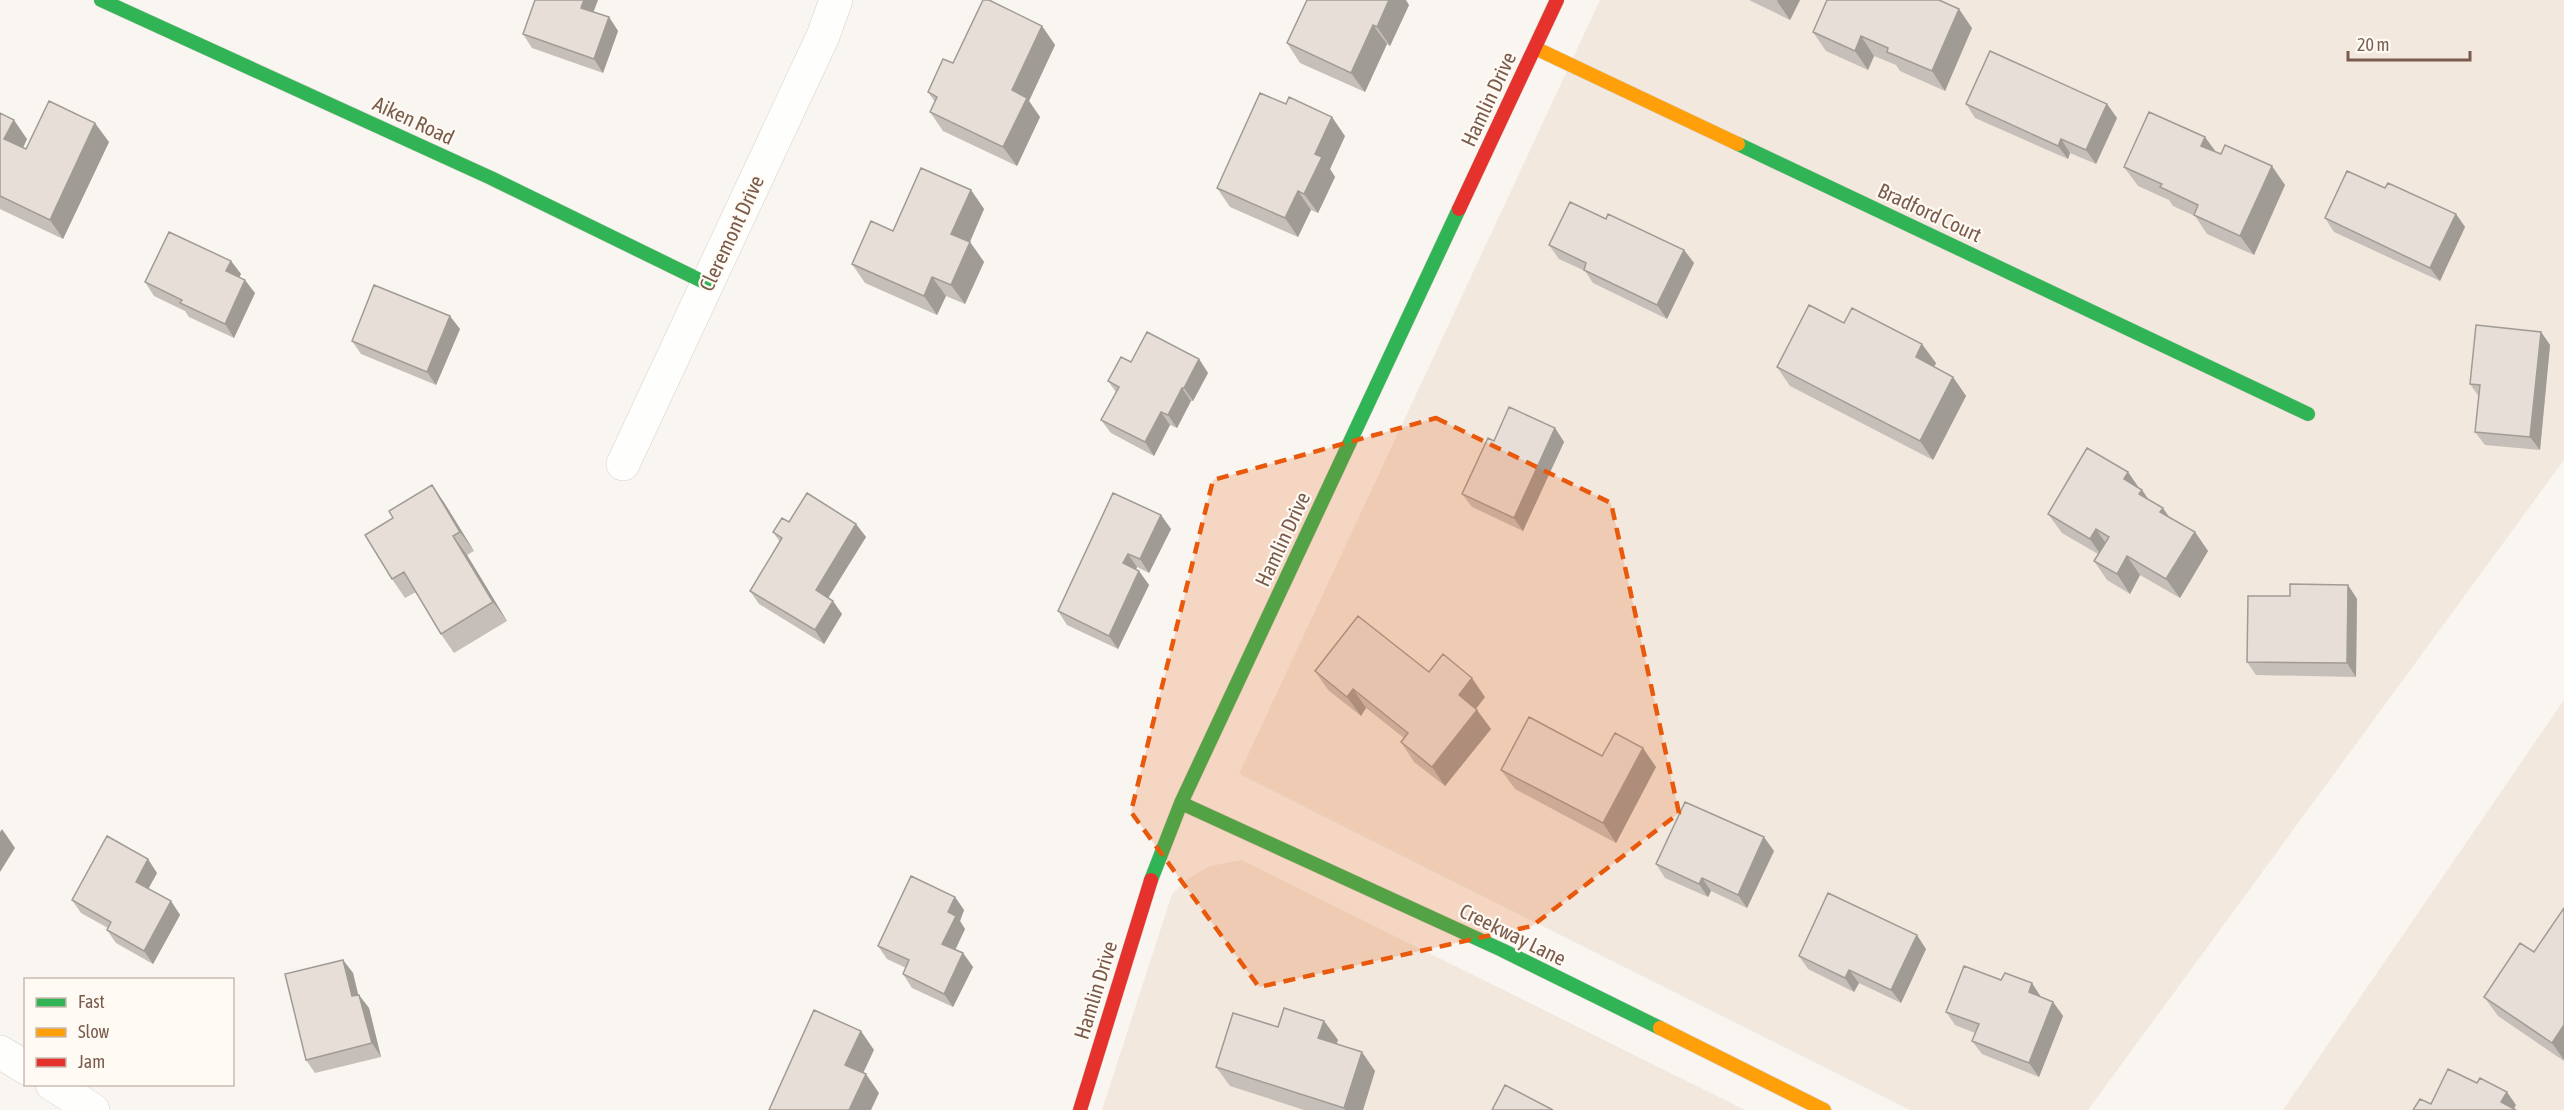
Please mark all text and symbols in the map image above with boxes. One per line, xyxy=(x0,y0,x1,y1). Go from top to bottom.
scale bar xyxy=(2348,24,2470,62)
text: 20 m xyxy=(2357,34,2389,55)
street label: Hamlin Drive xyxy=(1456,48,1520,150)
street label: Aiken Road xyxy=(370,91,458,149)
street label: Cleremont Drive xyxy=(694,171,768,295)
street label: Bradford Court xyxy=(1874,178,1986,246)
street label: Hamlin Drive xyxy=(1250,488,1314,590)
street label: Creekway Lane xyxy=(1456,898,1570,970)
street label: Hamlin Drive xyxy=(1069,938,1121,1042)
legend xyxy=(24,978,234,1086)
text: Fast xyxy=(78,991,105,1012)
text: Slow xyxy=(78,1021,109,1042)
text: Jam xyxy=(78,1051,105,1072)

